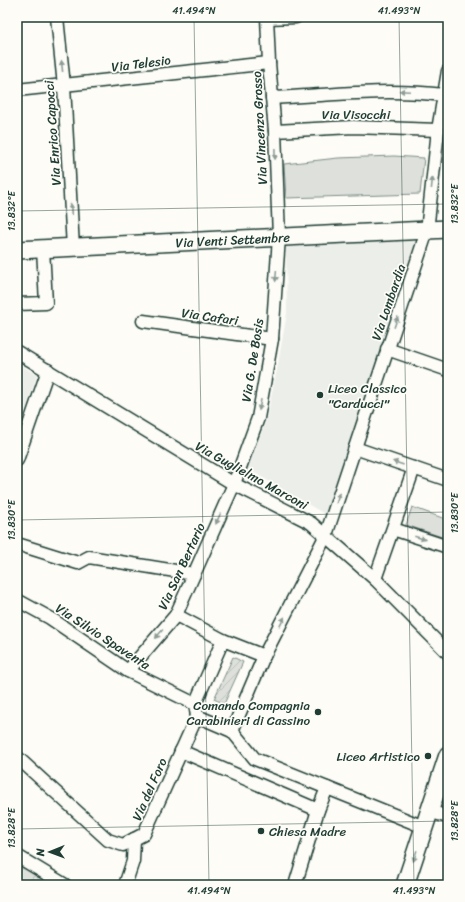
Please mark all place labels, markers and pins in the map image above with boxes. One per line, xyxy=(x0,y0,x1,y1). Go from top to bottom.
place label: Liceo Classico "Carducci" xyxy=(328,377,407,415)
marker: Liceo Classico "Carducci" xyxy=(315,390,325,400)
place label: Comando Compagnia Carabinieri di Cassino xyxy=(186,694,310,732)
marker: Comando Compagnia Carabinieri di Cassino xyxy=(313,707,323,717)
place label: Liceo Artistico xyxy=(337,745,421,768)
marker: Liceo Artistico xyxy=(423,751,433,761)
place label: Chiesa Madre xyxy=(269,820,346,843)
marker: Chiesa Madre xyxy=(256,826,266,836)

